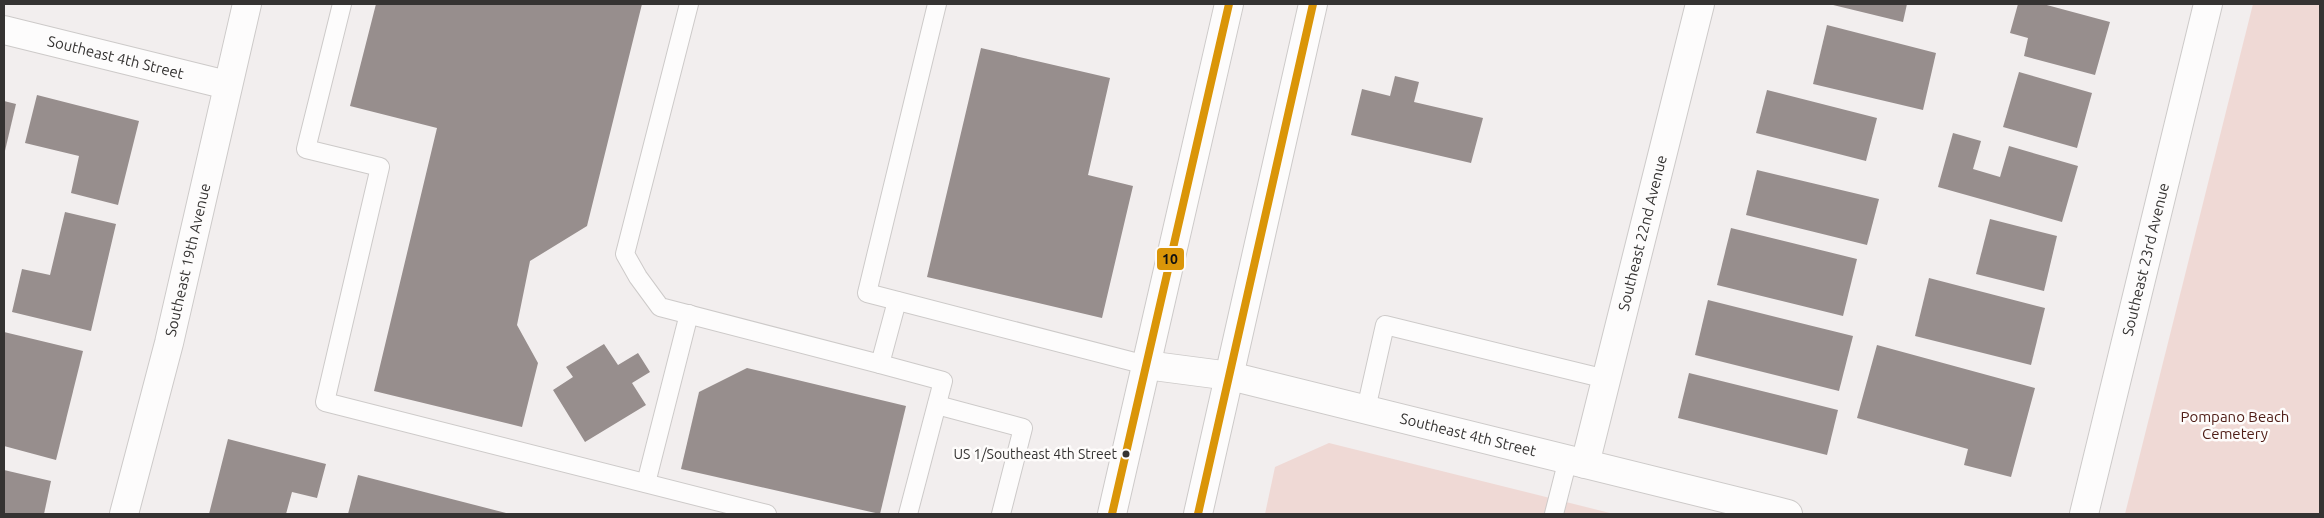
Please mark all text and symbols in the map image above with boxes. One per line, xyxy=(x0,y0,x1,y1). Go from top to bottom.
street label: Southeast 4th Street xyxy=(46,32,186,82)
street label: Southeast 22nd Avenue xyxy=(1615,153,1670,313)
street label: Southeast 19th Avenue xyxy=(162,181,213,338)
street label: Southeast 23rd Avenue xyxy=(2119,181,2172,338)
line badge: 10 xyxy=(1156,247,1185,271)
text: 10 xyxy=(1162,251,1178,267)
park label: Pompano Beach Cemetery xyxy=(2181,408,2289,442)
street label: Southeast 4th Street xyxy=(1398,409,1538,459)
place label: US 1/Southeast 4th Street xyxy=(953,446,1117,462)
marker: US 1/Southeast 4th Street xyxy=(1121,449,1131,459)

